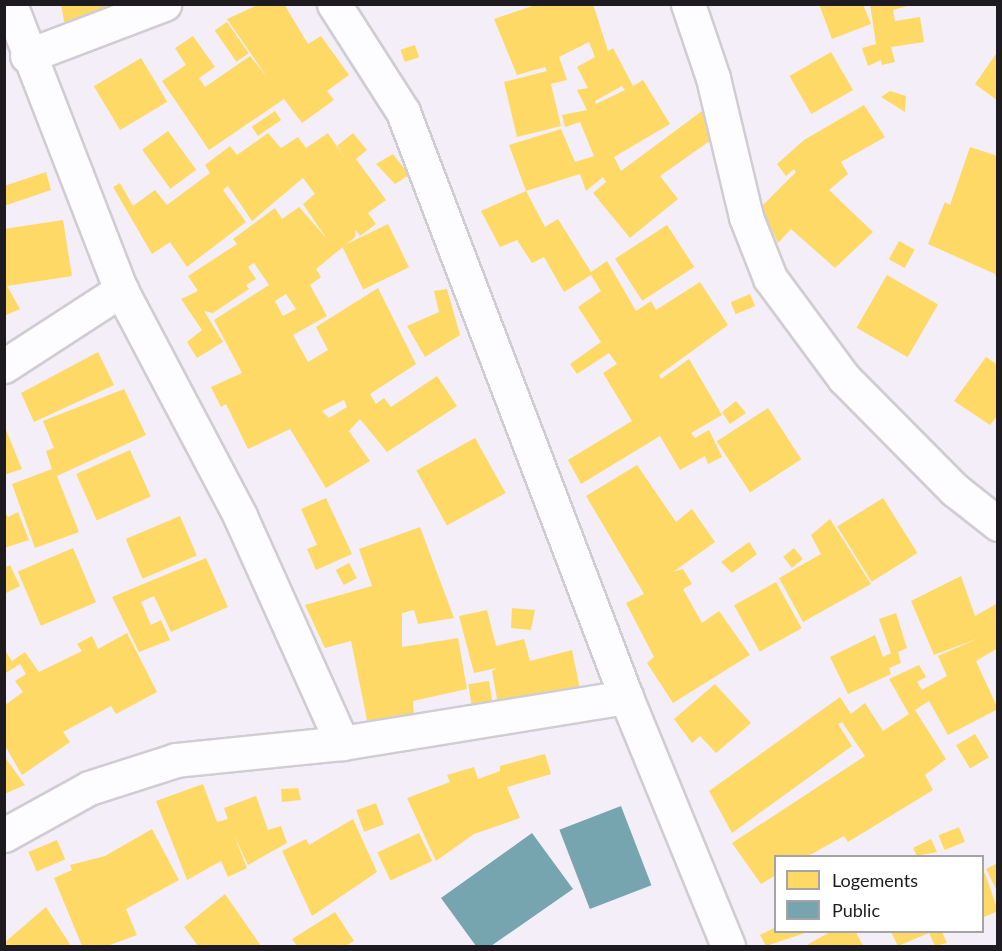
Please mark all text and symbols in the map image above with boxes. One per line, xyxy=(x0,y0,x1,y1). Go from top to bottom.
legend xyxy=(774,855,984,933)
text: Logements xyxy=(832,869,918,891)
text: Public xyxy=(832,899,880,921)

